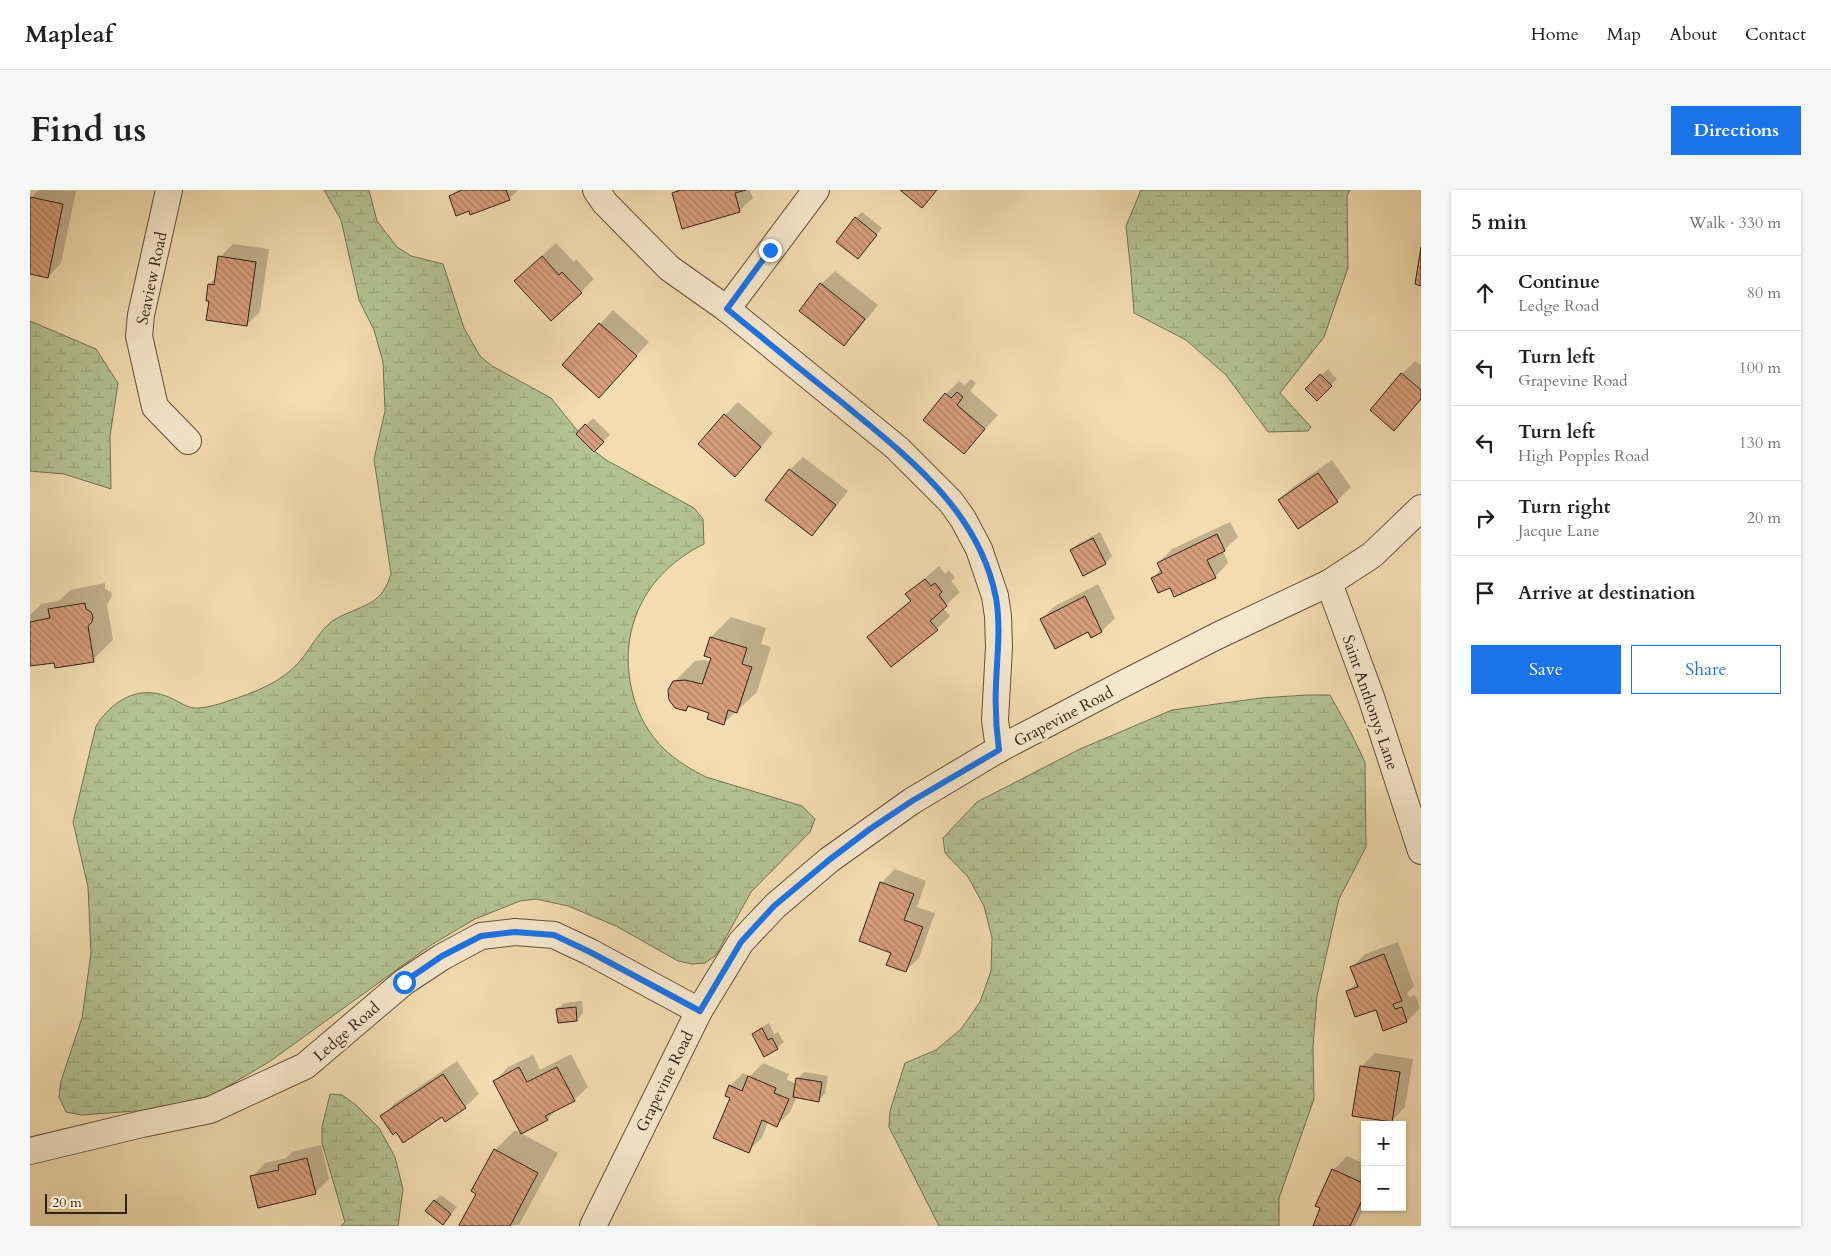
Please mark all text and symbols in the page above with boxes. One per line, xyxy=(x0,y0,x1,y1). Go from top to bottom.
text: Mapleaf xyxy=(25,18,113,51)
text: Home xyxy=(1531,22,1579,47)
text: Map xyxy=(1607,22,1641,47)
text: About xyxy=(1669,22,1717,47)
text: Contact xyxy=(1745,22,1806,47)
text: Find us xyxy=(30,106,146,154)
button: Directions xyxy=(1671,106,1801,155)
text: 5 min xyxy=(1471,208,1527,237)
text: Walk · 330 m xyxy=(1689,212,1781,234)
street label: Seaview Road xyxy=(131,229,173,327)
route end xyxy=(759,239,782,262)
text: Continue xyxy=(1518,269,1600,295)
icon: ahead xyxy=(1471,279,1499,307)
text: 80 m xyxy=(1747,282,1781,304)
text: Ledge Road xyxy=(1518,295,1599,317)
text: Turn left xyxy=(1518,344,1595,370)
icon: left xyxy=(1471,354,1499,382)
text: 100 m xyxy=(1739,357,1781,379)
text: Grapevine Road xyxy=(1518,370,1628,392)
text: Turn left xyxy=(1518,419,1595,445)
icon: left xyxy=(1471,429,1499,457)
text: 130 m xyxy=(1739,432,1781,454)
text: High Popples Road xyxy=(1518,445,1649,467)
text: Turn right xyxy=(1518,494,1610,520)
icon: right xyxy=(1471,504,1499,532)
text: 20 m xyxy=(1747,507,1781,529)
text: Jacque Lane xyxy=(1518,520,1599,542)
icon: arrive xyxy=(1471,579,1499,607)
text: Arrive at destination xyxy=(1518,580,1695,606)
street label: Saint Anthonys Lane xyxy=(1337,632,1403,773)
button: Save xyxy=(1471,645,1621,694)
button: Share xyxy=(1631,645,1781,694)
street label: Grapevine Road xyxy=(1010,681,1117,752)
route start xyxy=(393,971,416,994)
street label: Ledge Road xyxy=(309,997,385,1067)
street label: Grapevine Road xyxy=(631,1027,699,1136)
map controls xyxy=(1361,1121,1406,1211)
button: + xyxy=(1361,1121,1406,1166)
button: − xyxy=(1361,1166,1406,1211)
scale bar xyxy=(45,1191,128,1214)
text: 20 m xyxy=(52,1193,82,1212)

